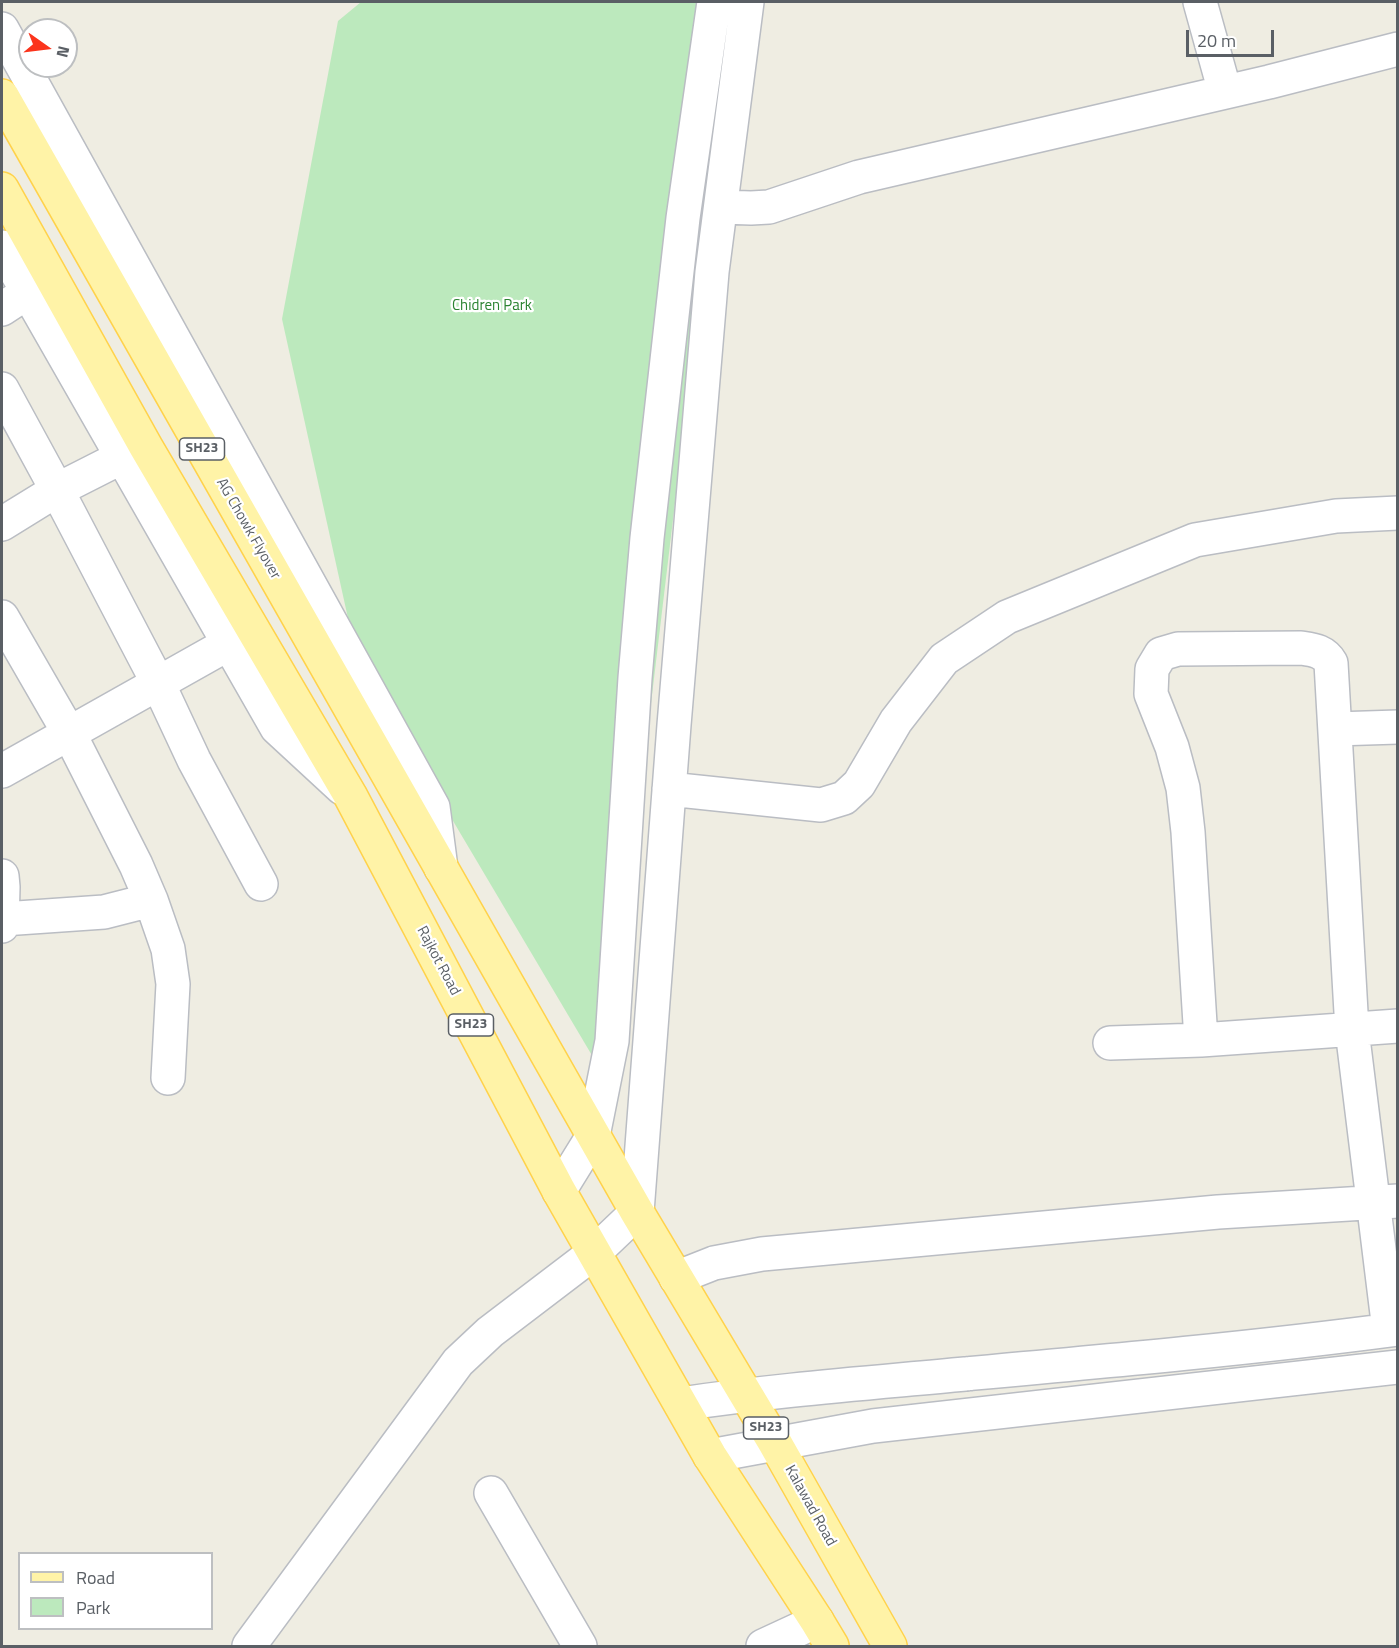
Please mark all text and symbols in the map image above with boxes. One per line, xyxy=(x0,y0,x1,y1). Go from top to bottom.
north arrow xyxy=(18,18,78,78)
scale bar xyxy=(1189,18,1278,56)
text: 20 m xyxy=(1197,27,1236,54)
text: N xyxy=(51,44,77,60)
park label: Chidren Park xyxy=(452,297,532,315)
road number: SH23 xyxy=(180,438,224,460)
street label: AG Chowk Flyover xyxy=(212,475,284,583)
street label: Rajkot Road xyxy=(412,923,464,999)
road number: SH23 xyxy=(448,1014,494,1036)
road number: SH23 xyxy=(744,1417,789,1439)
street label: Kalawad Road xyxy=(780,1462,840,1550)
legend xyxy=(18,1552,213,1630)
text: Road xyxy=(76,1564,115,1591)
text: Park xyxy=(76,1594,110,1621)

